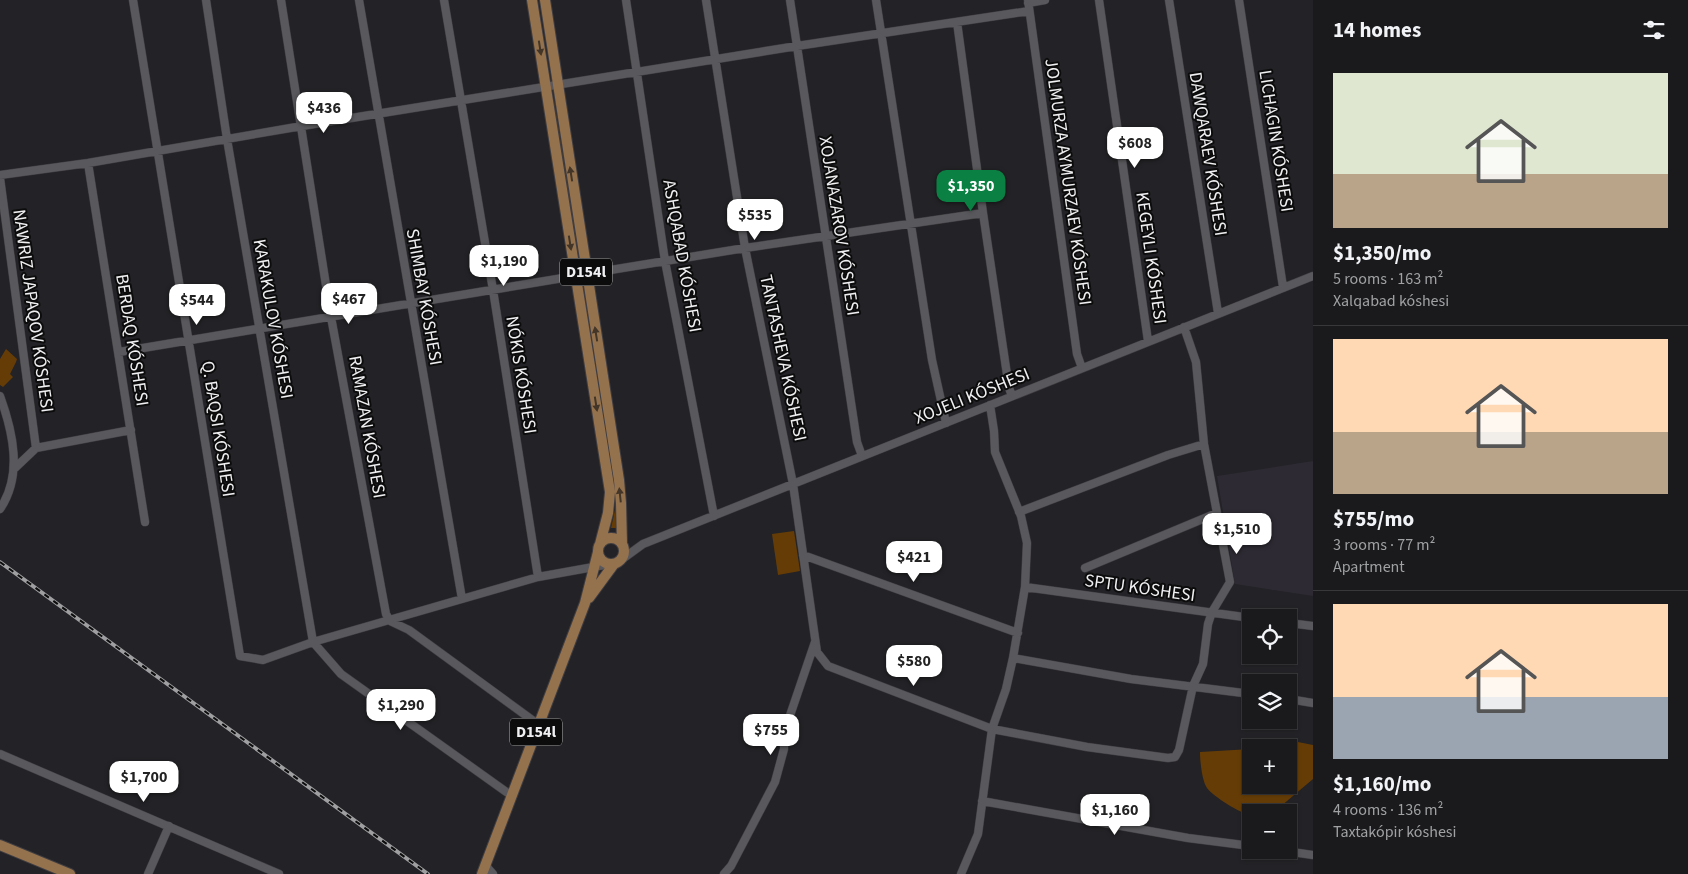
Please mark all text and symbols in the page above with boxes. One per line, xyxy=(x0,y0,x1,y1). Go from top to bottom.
text: 14 homes xyxy=(1333,15,1421,45)
icon: filters xyxy=(1640,16,1668,44)
one-way arrow xyxy=(536,41,544,57)
street label: JOLMURZA AYMURZAEV KÓSHESI xyxy=(1038,57,1098,307)
street label: LICHAGIN KÓSHESI xyxy=(1252,68,1300,214)
street label: DAWQARAEV KÓSHESI xyxy=(1183,70,1233,238)
pin: $436 xyxy=(294,92,354,134)
text: $436 xyxy=(307,97,341,119)
icon: home xyxy=(1456,106,1546,196)
pin: $608 xyxy=(1105,126,1165,169)
text: $608 xyxy=(1118,132,1152,154)
street label: XOJANAZAROV KÓSHESI xyxy=(812,135,866,317)
one-way arrow xyxy=(567,165,575,181)
pin: $1,350 xyxy=(930,170,1012,212)
text: $1,350 xyxy=(947,175,995,197)
street label: ASHQABAD KÓSHESI xyxy=(656,178,708,334)
street label: KEGEYLI KÓSHESI xyxy=(1129,190,1173,326)
pin: $535 xyxy=(725,198,785,241)
text: $535 xyxy=(738,204,772,226)
street label: NAWRIZ JAPAQOV KÓSHESI xyxy=(6,208,60,414)
street label: SHIMBAY KÓSHESI xyxy=(400,227,448,367)
one-way arrow xyxy=(567,236,575,252)
street label: KARAKULOV KÓSHESI xyxy=(247,237,299,401)
text: $1,350/mo xyxy=(1333,238,1432,268)
pin: $1,190 xyxy=(463,244,545,287)
text: $1,190 xyxy=(480,250,528,272)
road number: D154l xyxy=(560,258,612,286)
text: 5 rooms · 163 m² xyxy=(1333,268,1443,290)
street label: BERDAQ KÓSHESI xyxy=(109,272,155,408)
street label: TANTASHEVA KÓSHESI xyxy=(753,273,813,443)
pin: $467 xyxy=(319,282,379,325)
pin: $544 xyxy=(167,284,227,326)
text: $467 xyxy=(332,288,366,310)
text: $544 xyxy=(180,289,214,311)
text: Xalqabad kóshesi xyxy=(1333,290,1449,312)
street label: NÓKIS KÓSHESI xyxy=(499,314,543,436)
one-way arrow xyxy=(591,326,599,342)
street label: RAMAZAN KÓSHESI xyxy=(342,354,392,500)
street label: Q. BAQSI KÓSHESI xyxy=(195,359,241,499)
street label: XOJELI KÓSHESI xyxy=(911,361,1033,431)
icon: home xyxy=(1456,371,1546,461)
one-way arrow xyxy=(593,396,601,412)
one-way arrow xyxy=(616,487,624,503)
text: $755/mo xyxy=(1333,504,1414,534)
pin: $1,510 xyxy=(1196,512,1278,555)
text: $1,510 xyxy=(1213,518,1261,540)
text: 3 rooms · 77 m² xyxy=(1333,534,1435,556)
pin: $421 xyxy=(884,540,944,583)
text: $421 xyxy=(897,546,931,568)
text: Apartment xyxy=(1333,556,1405,578)
street label: SPTU KÓSHESI xyxy=(1083,568,1197,608)
map controls xyxy=(1242,609,1297,859)
button: locate xyxy=(1242,609,1297,664)
icon: home xyxy=(1456,636,1546,726)
pin: $580 xyxy=(884,644,944,687)
text: $580 xyxy=(897,650,931,672)
button: layers xyxy=(1242,674,1297,729)
pin: $1,290 xyxy=(360,688,442,731)
text: $1,290 xyxy=(377,694,425,716)
pin: $755 xyxy=(741,714,801,756)
road number: D154l xyxy=(510,719,562,746)
text: $755 xyxy=(754,719,788,741)
button: + xyxy=(1242,739,1297,794)
pin: $1,700 xyxy=(103,760,185,803)
text: $1,700 xyxy=(120,766,168,788)
text: $1,160/mo xyxy=(1333,769,1432,799)
pin: $1,160 xyxy=(1074,794,1156,836)
text: $1,160 xyxy=(1091,799,1139,821)
text: 4 rooms · 136 m² xyxy=(1333,799,1443,821)
button: − xyxy=(1242,804,1297,859)
text: Taxtakópir kóshesi xyxy=(1333,821,1457,843)

